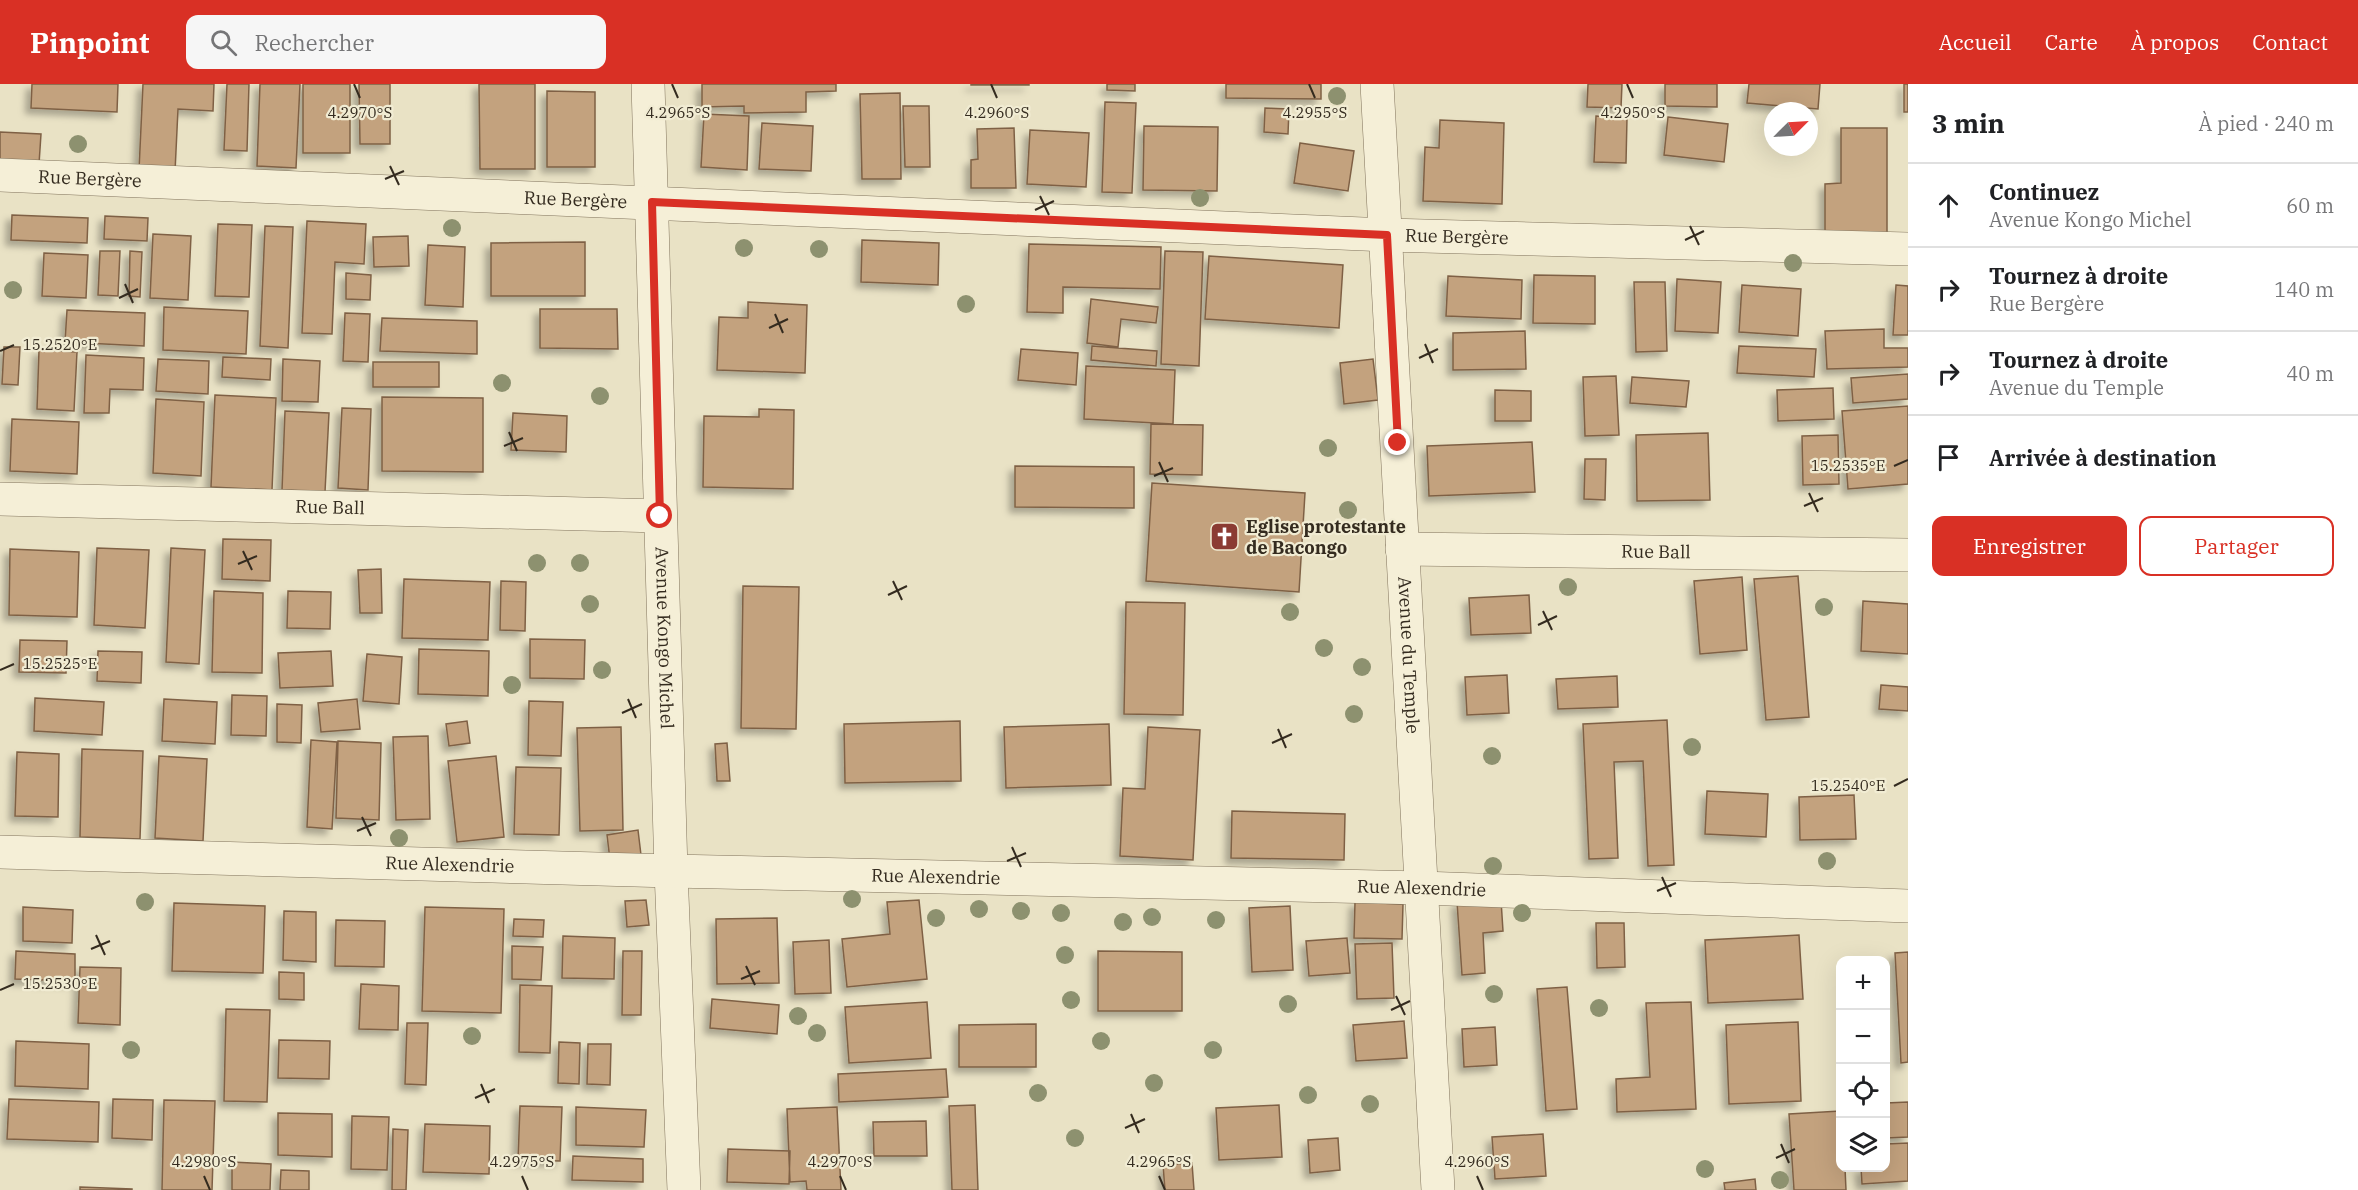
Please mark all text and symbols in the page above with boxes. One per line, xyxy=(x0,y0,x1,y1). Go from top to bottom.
search box xyxy=(186,15,606,69)
text: Pinpoint xyxy=(30,24,150,61)
icon: search xyxy=(207,26,240,59)
text: Rechercher xyxy=(255,28,374,57)
text: Accueil xyxy=(1939,28,2012,56)
text: Carte xyxy=(2045,28,2098,56)
text: À propos xyxy=(2131,28,2219,56)
text: Contact xyxy=(2252,28,2328,56)
north arrow xyxy=(1764,102,1818,156)
text: 4.2970°S xyxy=(328,103,392,122)
text: 4.2965°S xyxy=(646,103,710,122)
text: 4.2960°S xyxy=(965,103,1029,122)
text: 4.2955°S xyxy=(1283,103,1347,122)
text: 4.2950°S xyxy=(1601,103,1665,122)
text: 3 min xyxy=(1932,106,2005,140)
text: À pied · 240 m xyxy=(2199,110,2334,137)
street label: Rue Bergère xyxy=(38,165,142,192)
text: Continuez xyxy=(1989,177,2099,206)
street label: Rue Bergère xyxy=(523,186,628,213)
icon: ahead xyxy=(1932,189,1965,222)
text: 60 m xyxy=(2286,192,2334,219)
text: Avenue Kongo Michel xyxy=(1989,206,2192,233)
street label: Rue Bergère xyxy=(1405,223,1509,249)
text: Tournez à droite xyxy=(1989,261,2168,290)
icon: right xyxy=(1932,273,1965,306)
text: 140 m xyxy=(2274,276,2334,303)
text: Rue Bergère xyxy=(1989,290,2104,317)
text: 15.2520°E xyxy=(23,335,97,354)
text: Tournez à droite xyxy=(1989,345,2168,374)
icon: right xyxy=(1932,357,1965,390)
text: 40 m xyxy=(2286,360,2334,387)
text: Avenue du Temple xyxy=(1989,374,2164,401)
route end xyxy=(1384,429,1410,455)
icon: arrive xyxy=(1932,441,1965,474)
text: Arrivée à destination xyxy=(1989,443,2217,472)
text: 15.2535°E xyxy=(1811,456,1885,475)
street label: Rue Ball xyxy=(295,495,365,519)
route start xyxy=(646,502,672,528)
place label: Eglise protestante de Bacongo xyxy=(1246,515,1406,559)
button: Enregistrer xyxy=(1932,516,2127,576)
button: Partager xyxy=(2139,516,2334,576)
church icon: Eglise protestante de Bacongo xyxy=(1209,521,1241,553)
street label: Rue Ball xyxy=(1621,540,1691,563)
street label: Avenue Kongo Michel xyxy=(651,546,679,729)
street label: Avenue du Temple xyxy=(1393,576,1425,734)
text: 15.2525°E xyxy=(23,654,97,673)
text: 15.2540°E xyxy=(1811,776,1885,795)
street label: Rue Alexendrie xyxy=(385,851,515,878)
street label: Rue Alexendrie xyxy=(871,864,1001,889)
street label: Rue Alexendrie xyxy=(1357,875,1487,901)
map controls xyxy=(1836,956,1890,1172)
button: + xyxy=(1836,956,1890,1010)
text: 15.2530°E xyxy=(23,974,97,993)
button: − xyxy=(1836,1010,1890,1064)
button: locate xyxy=(1836,1064,1890,1118)
button: layers xyxy=(1836,1118,1890,1172)
text: 4.2980°S xyxy=(172,1152,236,1171)
text: 4.2975°S xyxy=(490,1152,554,1171)
text: 4.2970°S xyxy=(808,1152,872,1171)
text: 4.2965°S xyxy=(1127,1152,1191,1171)
text: 4.2960°S xyxy=(1445,1152,1509,1171)

